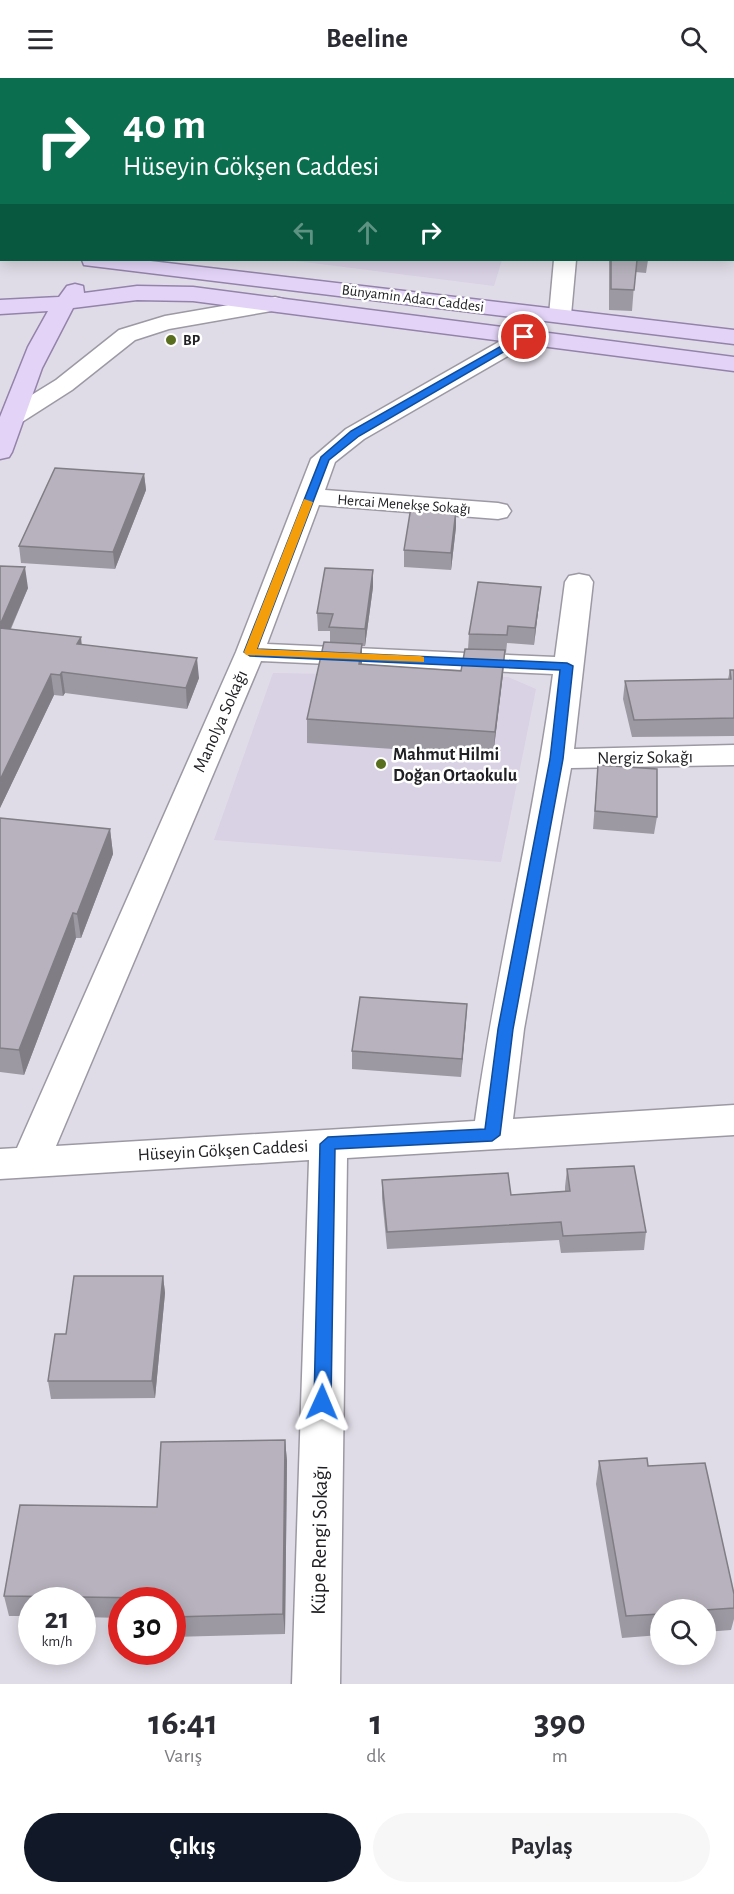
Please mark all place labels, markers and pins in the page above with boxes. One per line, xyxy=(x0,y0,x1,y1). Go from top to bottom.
pin xyxy=(498,311,549,362)
marker: BP xyxy=(164,333,178,347)
place label: BP xyxy=(183,333,201,348)
place label: Mahmut Hilmi Doğan Ortaokulu xyxy=(393,746,518,785)
marker: Mahmut Hilmi Doğan Ortaokulu xyxy=(374,757,388,771)

